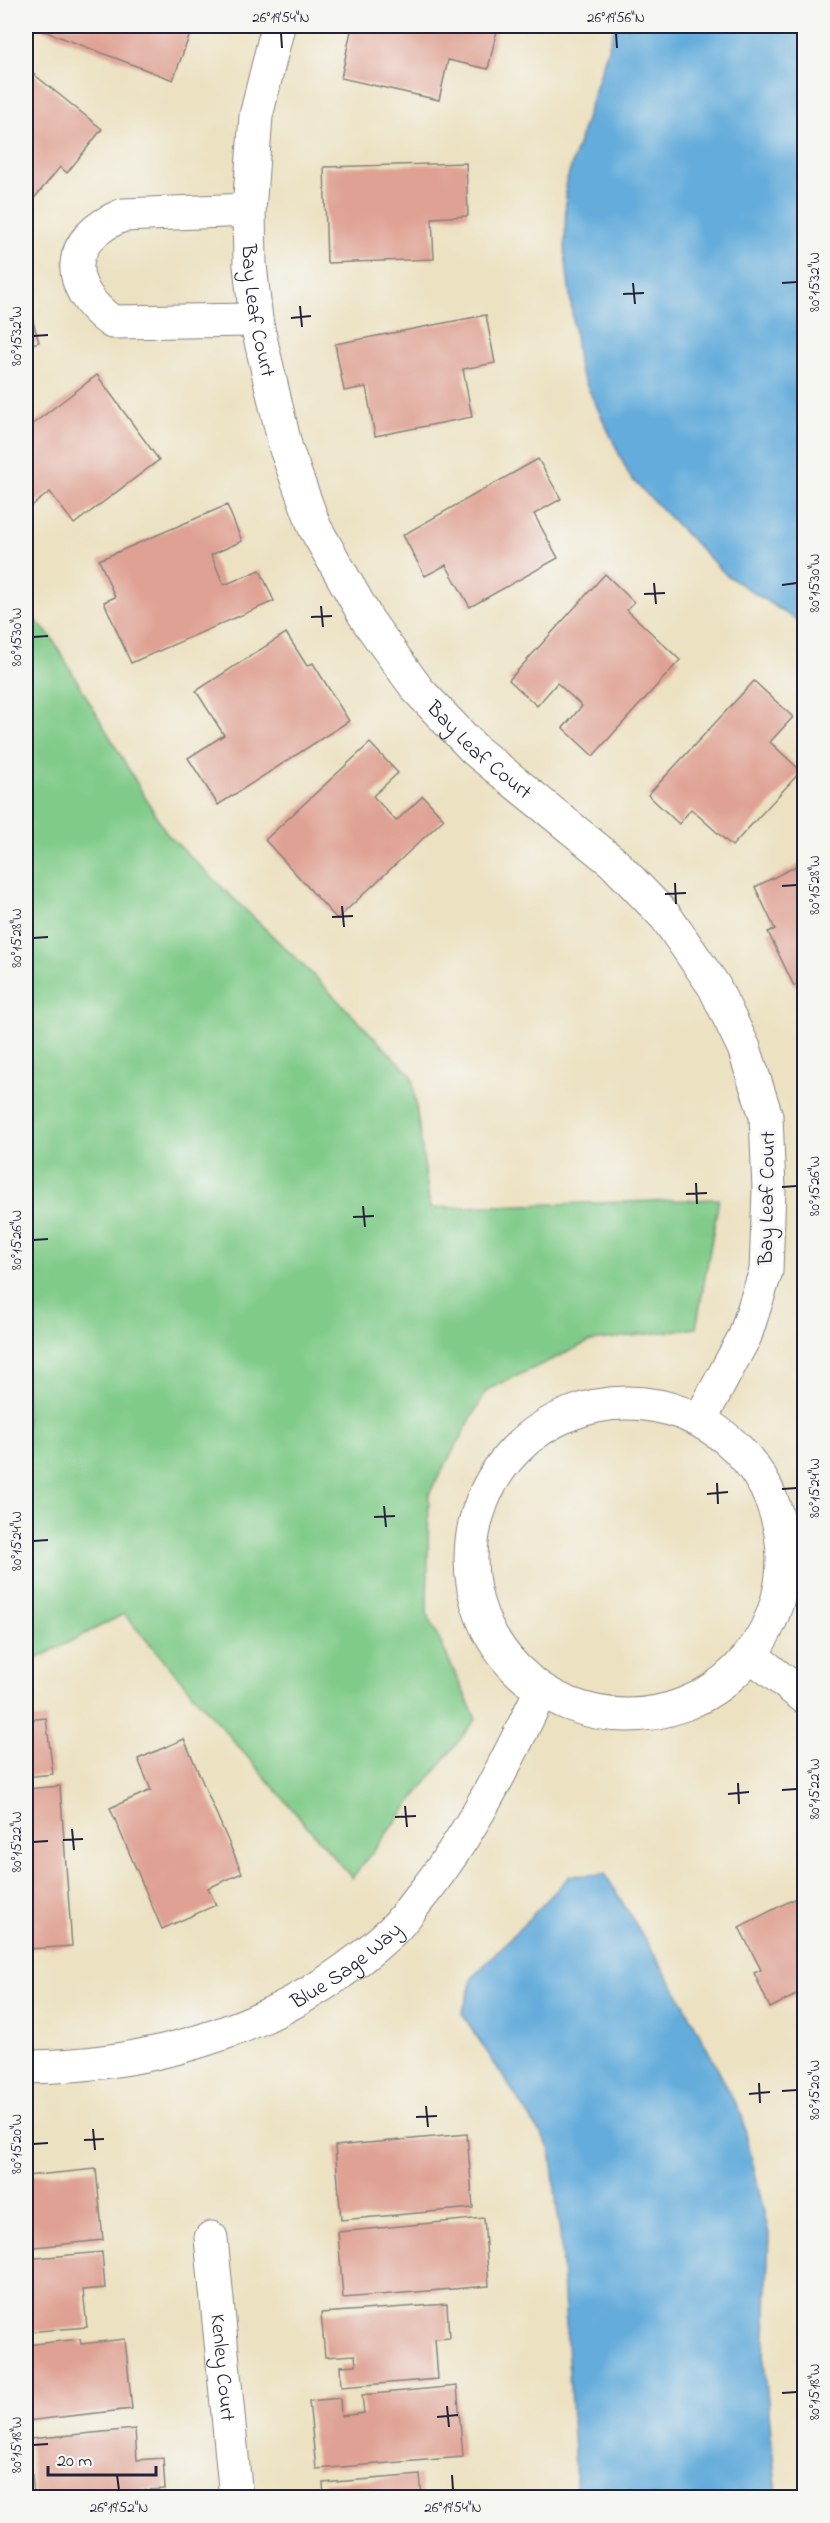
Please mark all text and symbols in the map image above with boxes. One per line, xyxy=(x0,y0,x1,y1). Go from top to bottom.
text: 26°19'54"N xyxy=(252,7,310,29)
text: 26°19'56"N xyxy=(587,7,645,29)
street label: Bay Leaf Court xyxy=(232,243,282,380)
text: 80°15'32"W xyxy=(804,252,826,312)
text: 80°15'32"W xyxy=(6,306,28,366)
text: 80°15'30"W xyxy=(804,554,826,612)
text: 80°15'30"W xyxy=(6,608,28,666)
street label: Bay Leaf Court xyxy=(418,694,538,807)
text: 80°15'28"W xyxy=(804,855,826,915)
text: 80°15'28"W xyxy=(6,908,28,968)
street label: Bay Leaf Court xyxy=(752,1131,786,1266)
text: 80°15'26"W xyxy=(804,1156,826,1216)
text: 80°15'26"W xyxy=(6,1210,28,1270)
text: 80°15'24"W xyxy=(804,1458,826,1518)
text: 80°15'24"W xyxy=(6,1511,28,1571)
text: 80°15'22"W xyxy=(804,1758,826,1820)
text: 80°15'22"W xyxy=(6,1811,28,1873)
street label: Blue Sage Way xyxy=(285,1916,411,2018)
text: 80°15'20"W xyxy=(804,2060,826,2120)
text: 80°15'20"W xyxy=(6,2114,28,2174)
street label: Kenley Court xyxy=(201,2312,242,2423)
text: 80°15'18"W xyxy=(804,2364,826,2420)
text: 80°15'18"W xyxy=(6,2417,28,2473)
scale bar xyxy=(48,2439,156,2477)
text: 20 m xyxy=(57,2449,92,2475)
text: 26°19'52"N xyxy=(90,2497,148,2519)
text: 26°19'54"N xyxy=(424,2497,482,2519)

